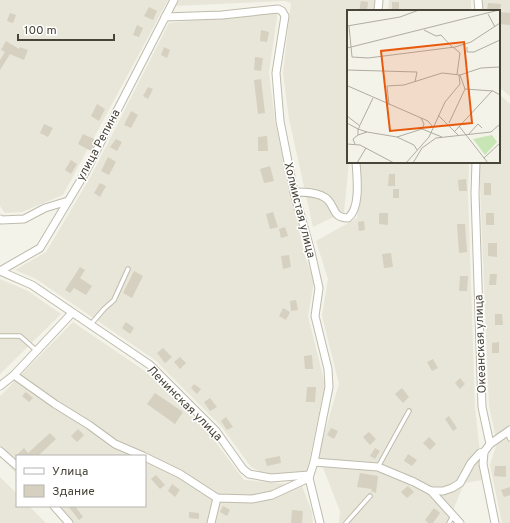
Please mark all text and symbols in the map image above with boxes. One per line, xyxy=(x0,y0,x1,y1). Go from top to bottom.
inset map xyxy=(347,10,500,163)
scale bar xyxy=(18,16,114,42)
text: 100 m xyxy=(24,23,57,39)
street label: улица Репина xyxy=(73,107,125,184)
street label: Холмистая улица xyxy=(279,161,319,260)
street label: Океанская улица xyxy=(471,294,491,394)
street label: Ленинская улица xyxy=(143,362,226,445)
legend xyxy=(16,455,146,507)
text: Улица xyxy=(52,464,88,480)
text: Здание xyxy=(52,484,95,500)

